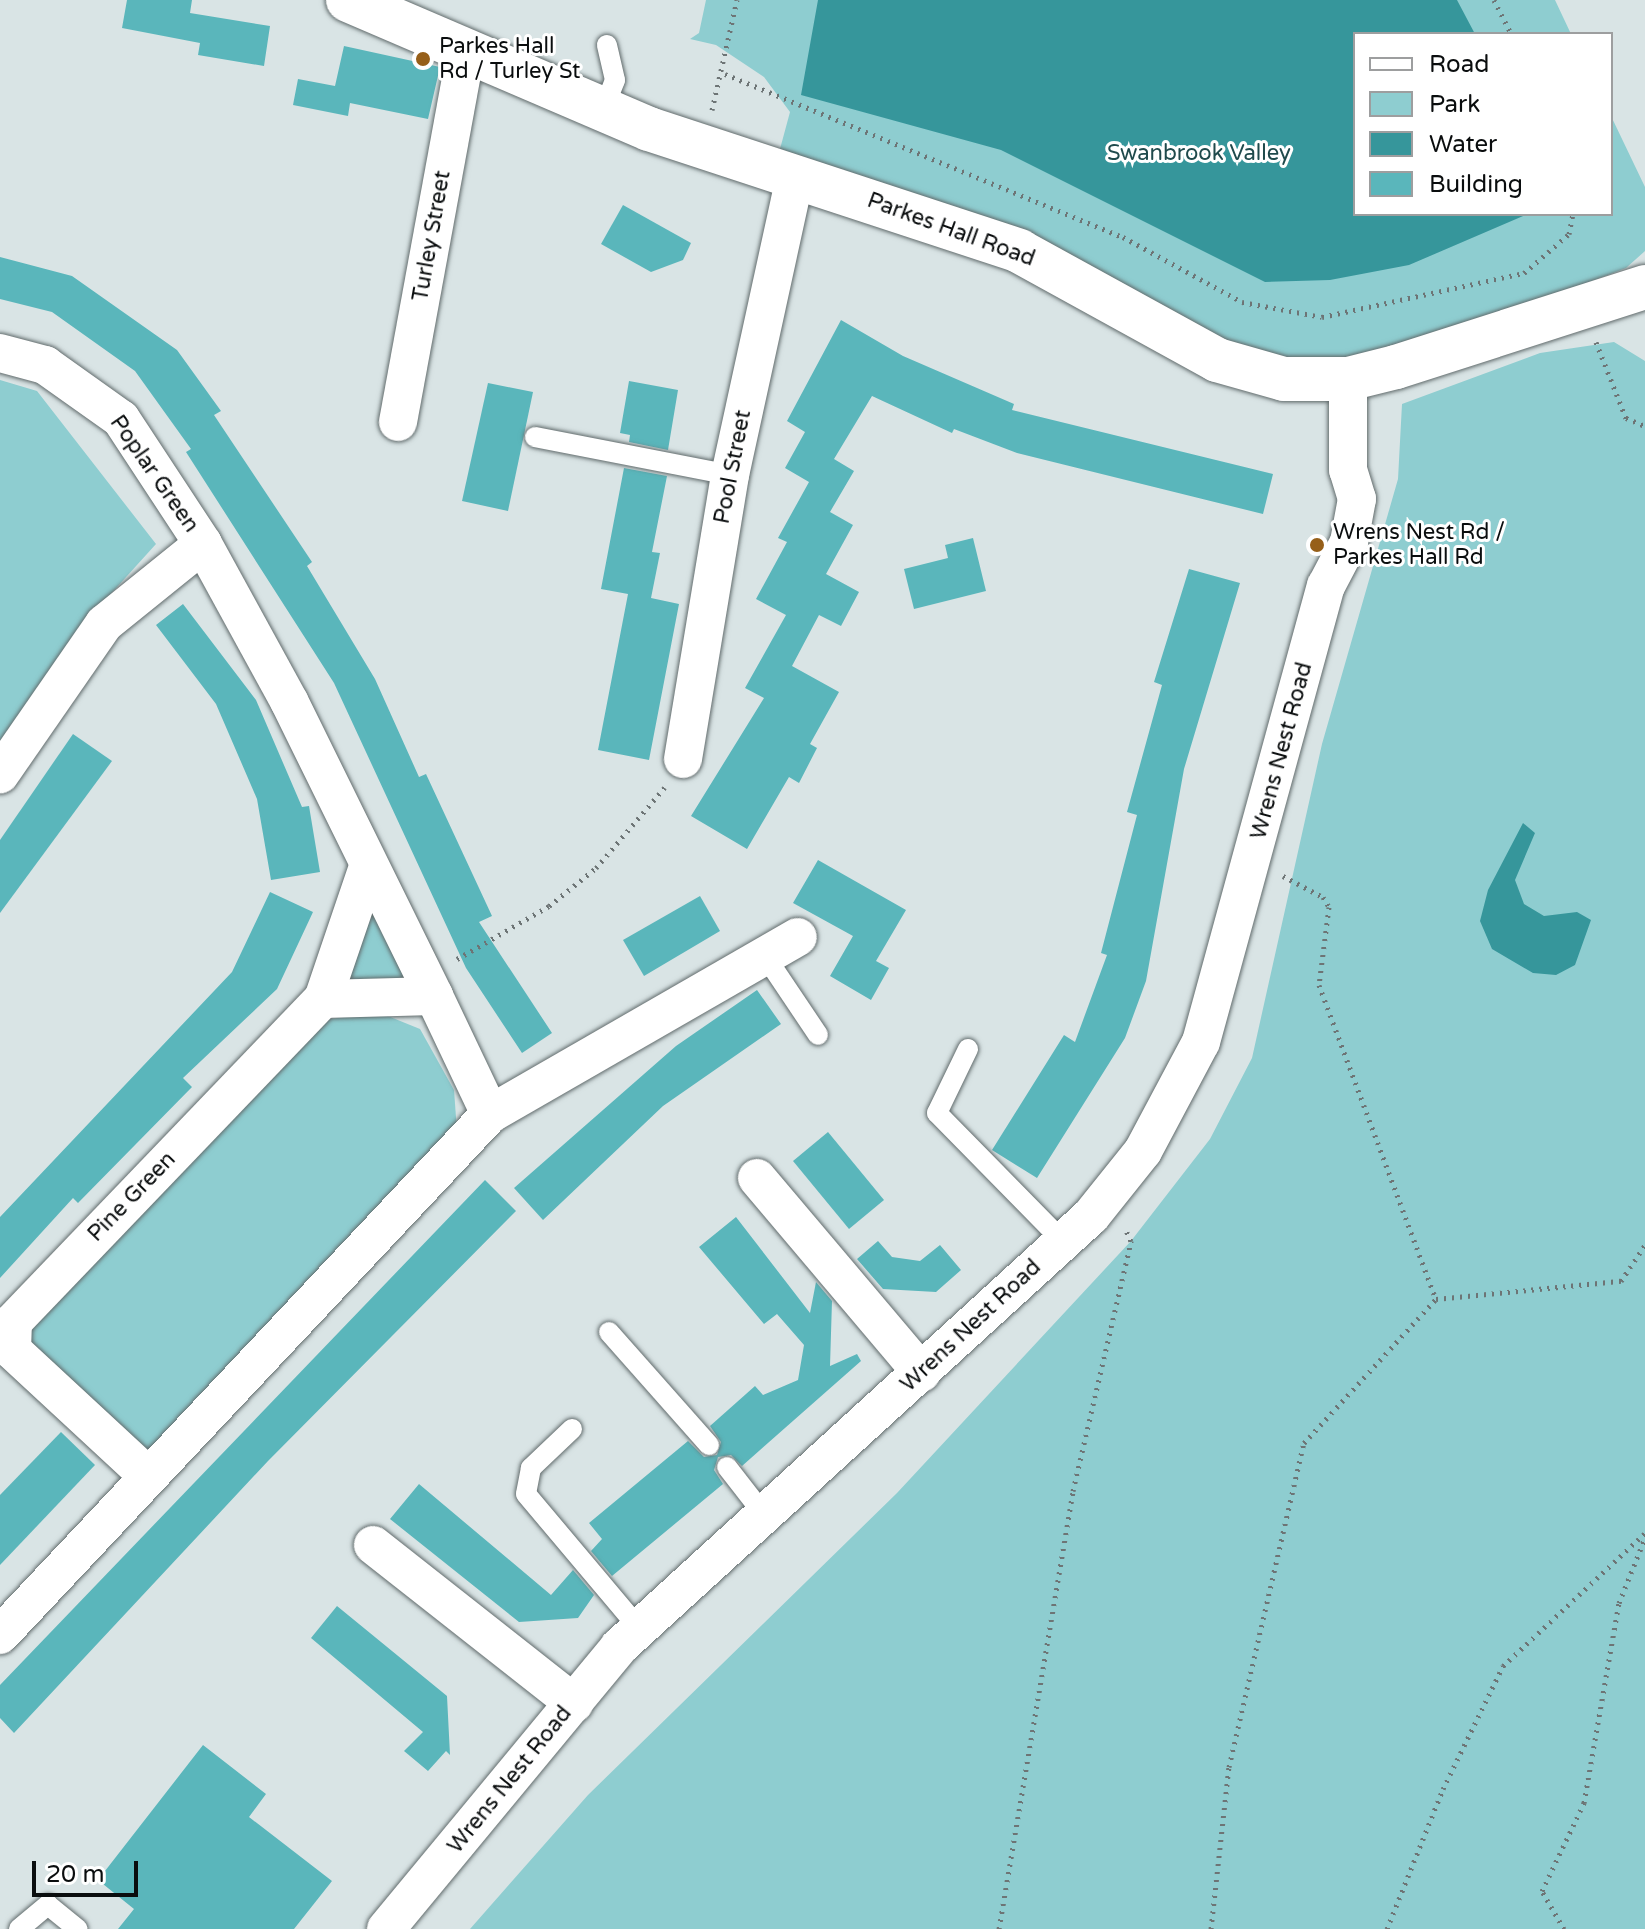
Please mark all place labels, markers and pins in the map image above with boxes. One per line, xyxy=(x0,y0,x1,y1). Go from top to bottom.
place label: Parkes Hall Rd / Turley St xyxy=(439,33,580,84)
marker: Parkes Hall Rd / Turley St xyxy=(414,50,432,68)
place label: Wrens Nest Rd / Parkes Hall Rd xyxy=(1333,519,1505,570)
marker: Wrens Nest Rd / Parkes Hall Rd xyxy=(1308,536,1326,554)

